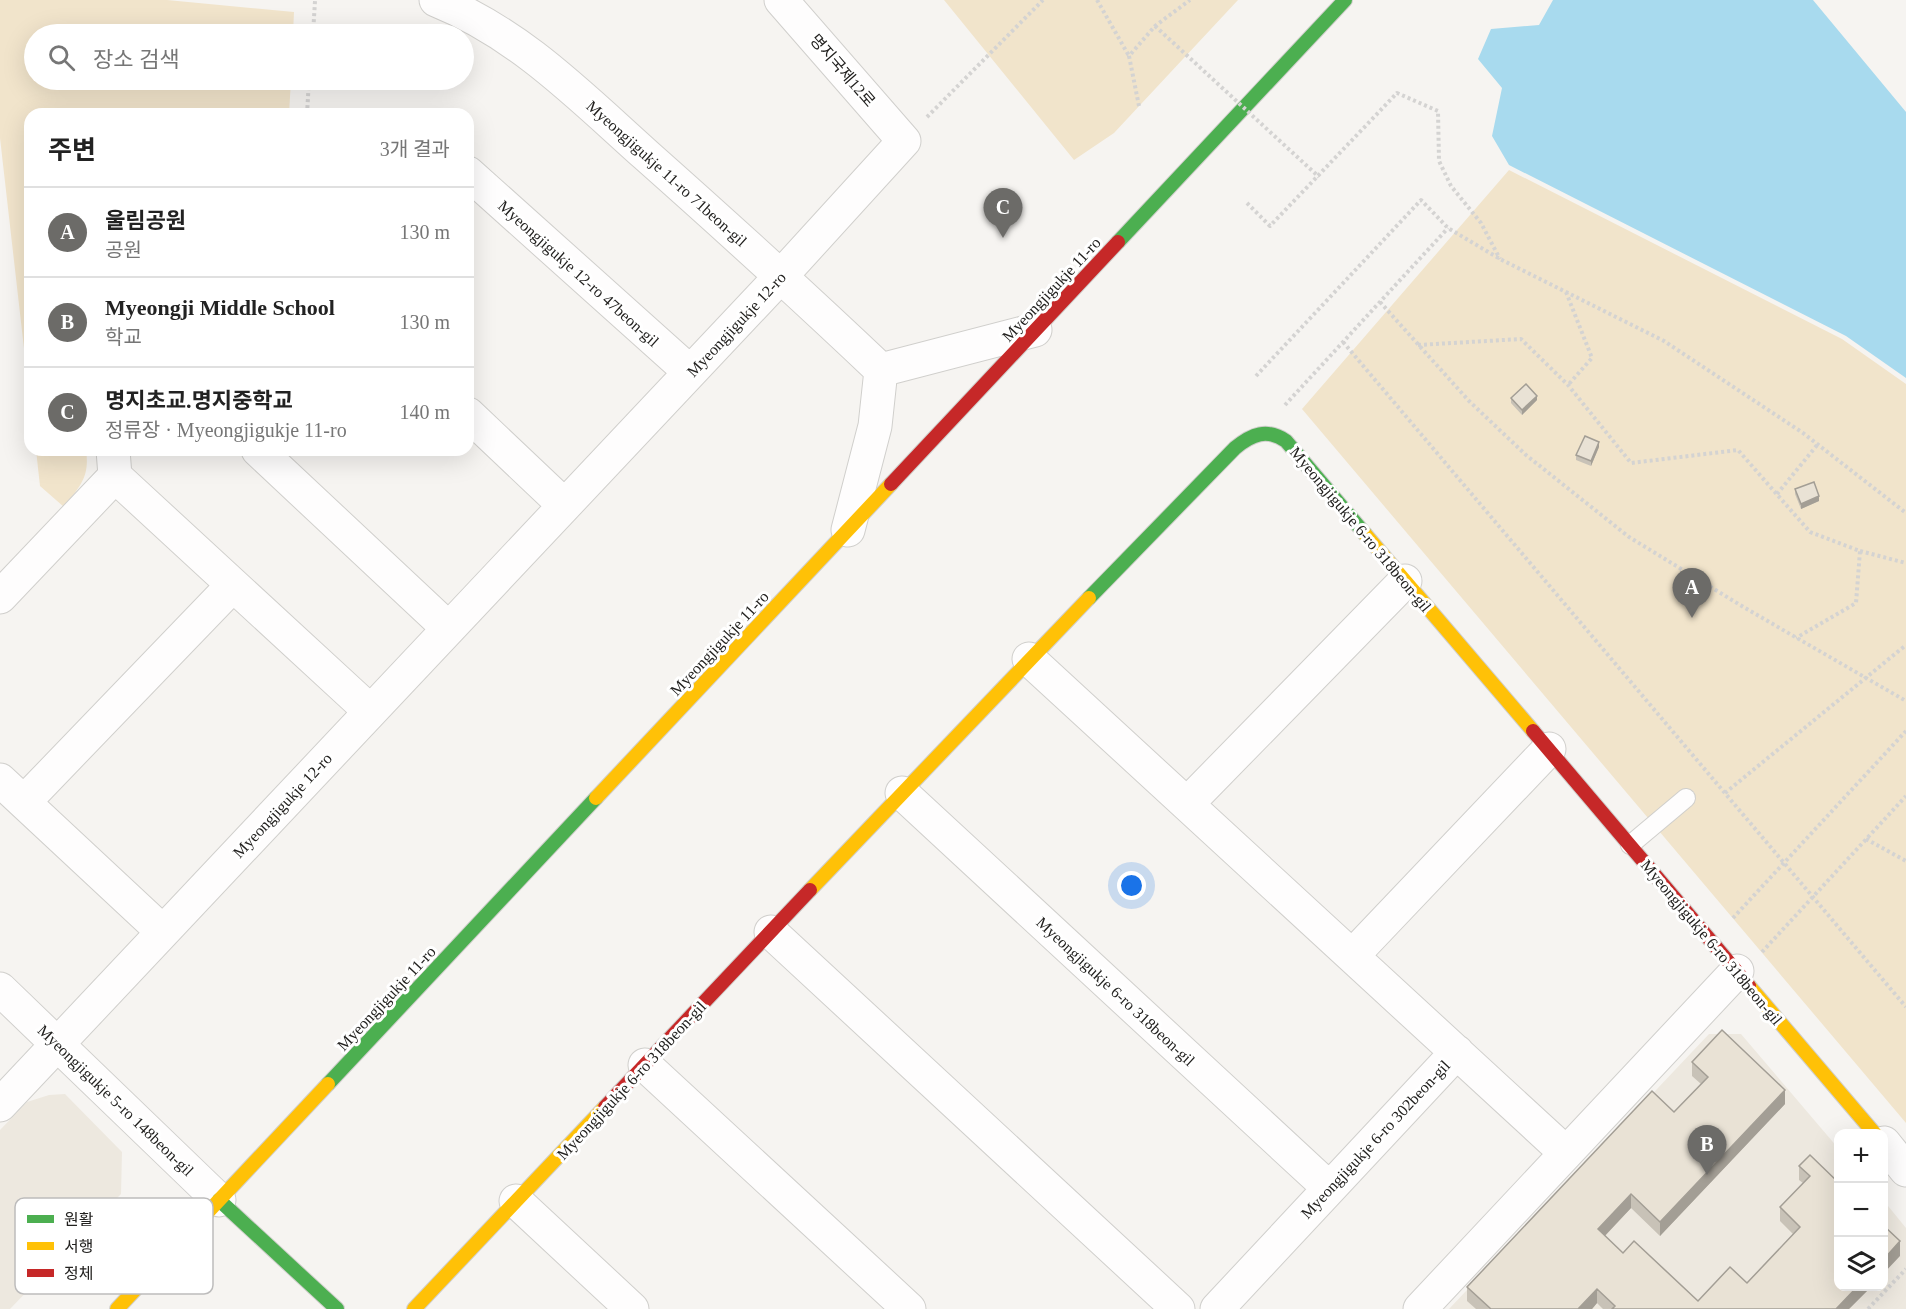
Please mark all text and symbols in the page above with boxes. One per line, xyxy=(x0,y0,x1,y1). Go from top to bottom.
search box xyxy=(24,24,474,90)
street label: 명지국제12로 xyxy=(807,31,879,110)
icon: search xyxy=(45,41,78,74)
text: 장소 검색 xyxy=(93,47,179,72)
street label: Myeongjigukje 11-ro 71beon-gil xyxy=(583,97,750,251)
text: 주변 xyxy=(48,136,96,165)
text: 3개 결과 xyxy=(380,138,450,160)
pin: C xyxy=(984,188,1022,238)
street label: Myeongjigukje 12-ro 47beon-gil xyxy=(494,197,663,351)
text: 울림공원 xyxy=(105,208,186,233)
text: A xyxy=(60,221,75,243)
text: 130 m xyxy=(399,221,450,243)
street label: Myeongjigukje 11-ro xyxy=(999,234,1105,345)
text: 공원 xyxy=(105,239,142,261)
street label: Myeongjigukje 12-ro xyxy=(684,269,790,381)
text: Myeongji Middle School xyxy=(105,295,335,320)
text: B xyxy=(61,311,74,333)
text: 130 m xyxy=(399,311,450,333)
text: 학교 xyxy=(105,326,142,348)
text: 명지초교.명지중학교 xyxy=(105,388,293,413)
text: C xyxy=(60,401,75,423)
text: 140 m xyxy=(399,401,450,423)
text: 정류장 · Myeongjigukje 11-ro xyxy=(105,419,347,441)
street label: Myeongjigukje 6-ro 318beon-gil xyxy=(1286,444,1435,616)
pin: A xyxy=(1672,568,1712,618)
street label: Myeongjigukje 11-ro xyxy=(667,588,773,699)
street label: Myeongjigukje 12-ro xyxy=(230,750,336,862)
street label: Myeongjigukje 6-ro 318beon-gil xyxy=(1637,857,1786,1029)
your location xyxy=(1117,871,1146,900)
street label: Myeongjigukje 6-ro 318beon-gil xyxy=(1032,914,1199,1070)
street label: Myeongjigukje 11-ro xyxy=(334,943,440,1054)
street label: Myeongjigukje 6-ro 318beon-gil xyxy=(554,997,710,1164)
street label: Myeongjigukje 5-ro 148beon-gil xyxy=(34,1021,197,1180)
street label: Myeongjigukje 6-ro 302beon-gil xyxy=(1298,1056,1454,1223)
pin: B xyxy=(1688,1126,1726,1175)
map controls xyxy=(1834,1129,1888,1291)
button: + xyxy=(1834,1129,1888,1183)
button: − xyxy=(1834,1183,1888,1237)
legend xyxy=(15,1198,213,1294)
text: 원활 xyxy=(64,1211,94,1228)
button: layers xyxy=(1834,1237,1888,1291)
text: 서행 xyxy=(64,1238,93,1255)
text: 정체 xyxy=(64,1265,93,1282)

